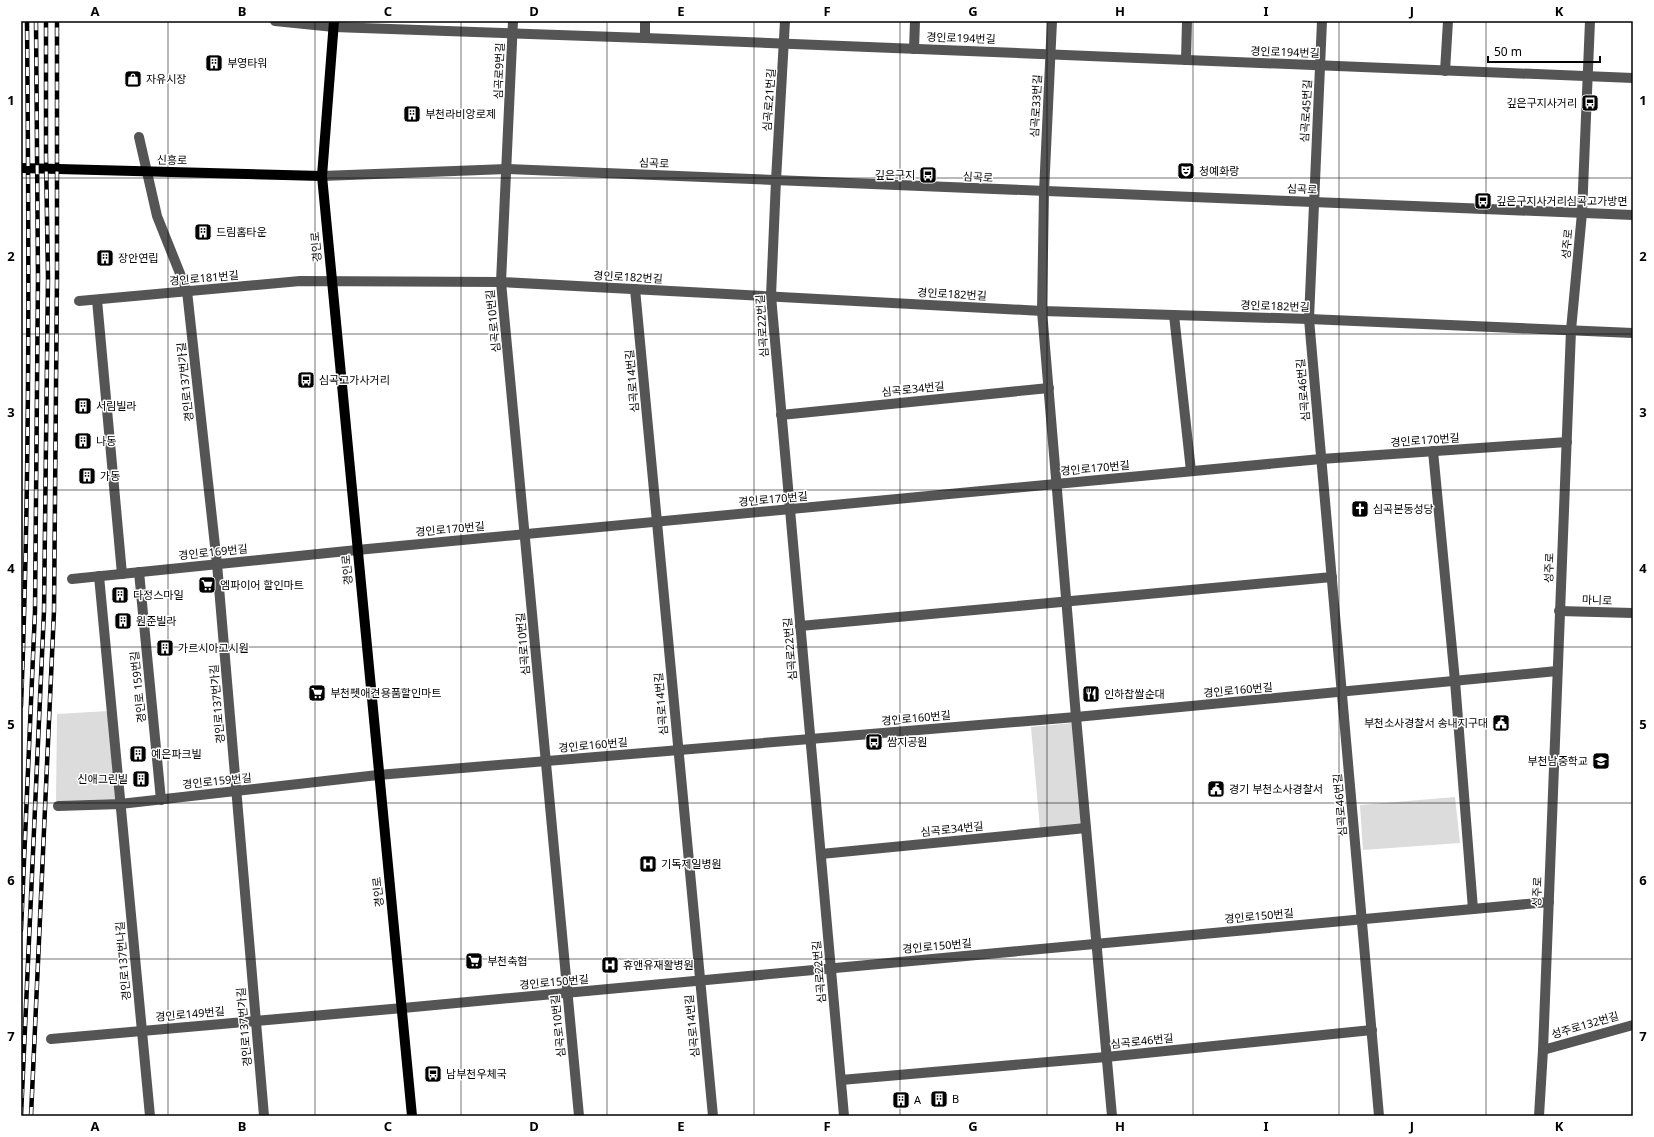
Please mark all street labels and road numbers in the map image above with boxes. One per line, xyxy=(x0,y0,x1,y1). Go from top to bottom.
street label: 경인로194번길 xyxy=(926,29,996,46)
street label: 심곡로9번길 xyxy=(490,42,507,100)
street label: 경인로194번길 xyxy=(1250,43,1320,60)
street label: 심곡로21번길 xyxy=(759,68,778,132)
street label: 심곡로33번길 xyxy=(1026,74,1045,138)
street label: 심곡로45번길 xyxy=(1296,79,1315,143)
street label: 신흥로 xyxy=(157,152,187,167)
street label: 심곡로 xyxy=(639,154,669,171)
street label: 심곡로 xyxy=(962,168,994,185)
street label: 심곡로 xyxy=(1287,180,1317,197)
street label: 성주로 xyxy=(1558,228,1575,260)
street label: 경인로 xyxy=(307,231,324,263)
street label: 경인로181번길 xyxy=(169,267,239,288)
street label: 경인로182번길 xyxy=(593,267,663,286)
street label: 경인로182번길 xyxy=(917,284,987,303)
street label: 심곡로10번길 xyxy=(482,289,503,353)
street label: 심곡로22번길 xyxy=(752,294,771,358)
street label: 경인로182번길 xyxy=(1240,297,1310,314)
street label: 경인로137번가길 xyxy=(173,342,196,422)
street label: 심곡로14번길 xyxy=(621,349,642,413)
street label: 심곡로46번길 xyxy=(1292,358,1313,422)
street label: 심곡로34번길 xyxy=(881,378,945,399)
street label: 경인로170번길 xyxy=(1390,430,1460,449)
street label: 경인로170번길 xyxy=(1060,457,1130,478)
street label: 경인로170번길 xyxy=(738,488,808,509)
street label: 경인로170번길 xyxy=(415,518,485,539)
street label: 경인로169번길 xyxy=(178,540,248,563)
street label: 성주로 xyxy=(1540,553,1557,583)
street label: 경인로 xyxy=(338,554,355,586)
street label: 마니로 xyxy=(1582,591,1612,608)
street label: 심곡로10번길 xyxy=(512,612,533,676)
street label: 심곡로22번길 xyxy=(779,617,800,681)
street label: 경인로 159번길 xyxy=(126,650,149,724)
street label: 경인로137번가길 xyxy=(206,664,227,744)
street label: 심곡로14번길 xyxy=(650,672,671,736)
street label: 경인로160번길 xyxy=(1203,679,1273,700)
street label: 경인로160번길 xyxy=(881,707,951,728)
street label: 경인로160번길 xyxy=(558,734,628,755)
street label: 경인로159번길 xyxy=(182,769,252,792)
street label: 심곡로46번길 xyxy=(1329,773,1350,837)
street label: 심곡로34번길 xyxy=(920,818,984,839)
street label: 경인로 xyxy=(368,876,387,908)
street label: 성주로 xyxy=(1528,877,1545,907)
street label: 경인로150번길 xyxy=(1224,905,1294,926)
street label: 경인로137번나길 xyxy=(112,921,133,1001)
street label: 경인로150번길 xyxy=(902,935,972,956)
street label: 심곡로22번길 xyxy=(808,940,829,1004)
street label: 경인로150번길 xyxy=(519,971,589,992)
street label: 경인로137번가길 xyxy=(233,987,254,1067)
street label: 심곡로10번길 xyxy=(547,994,568,1058)
street label: 심곡로14번길 xyxy=(681,994,702,1058)
street label: 경인로149번길 xyxy=(155,1003,225,1024)
street label: 성주로132번길 xyxy=(1549,1008,1620,1041)
street label: 심곡로46번길 xyxy=(1110,1030,1174,1051)

